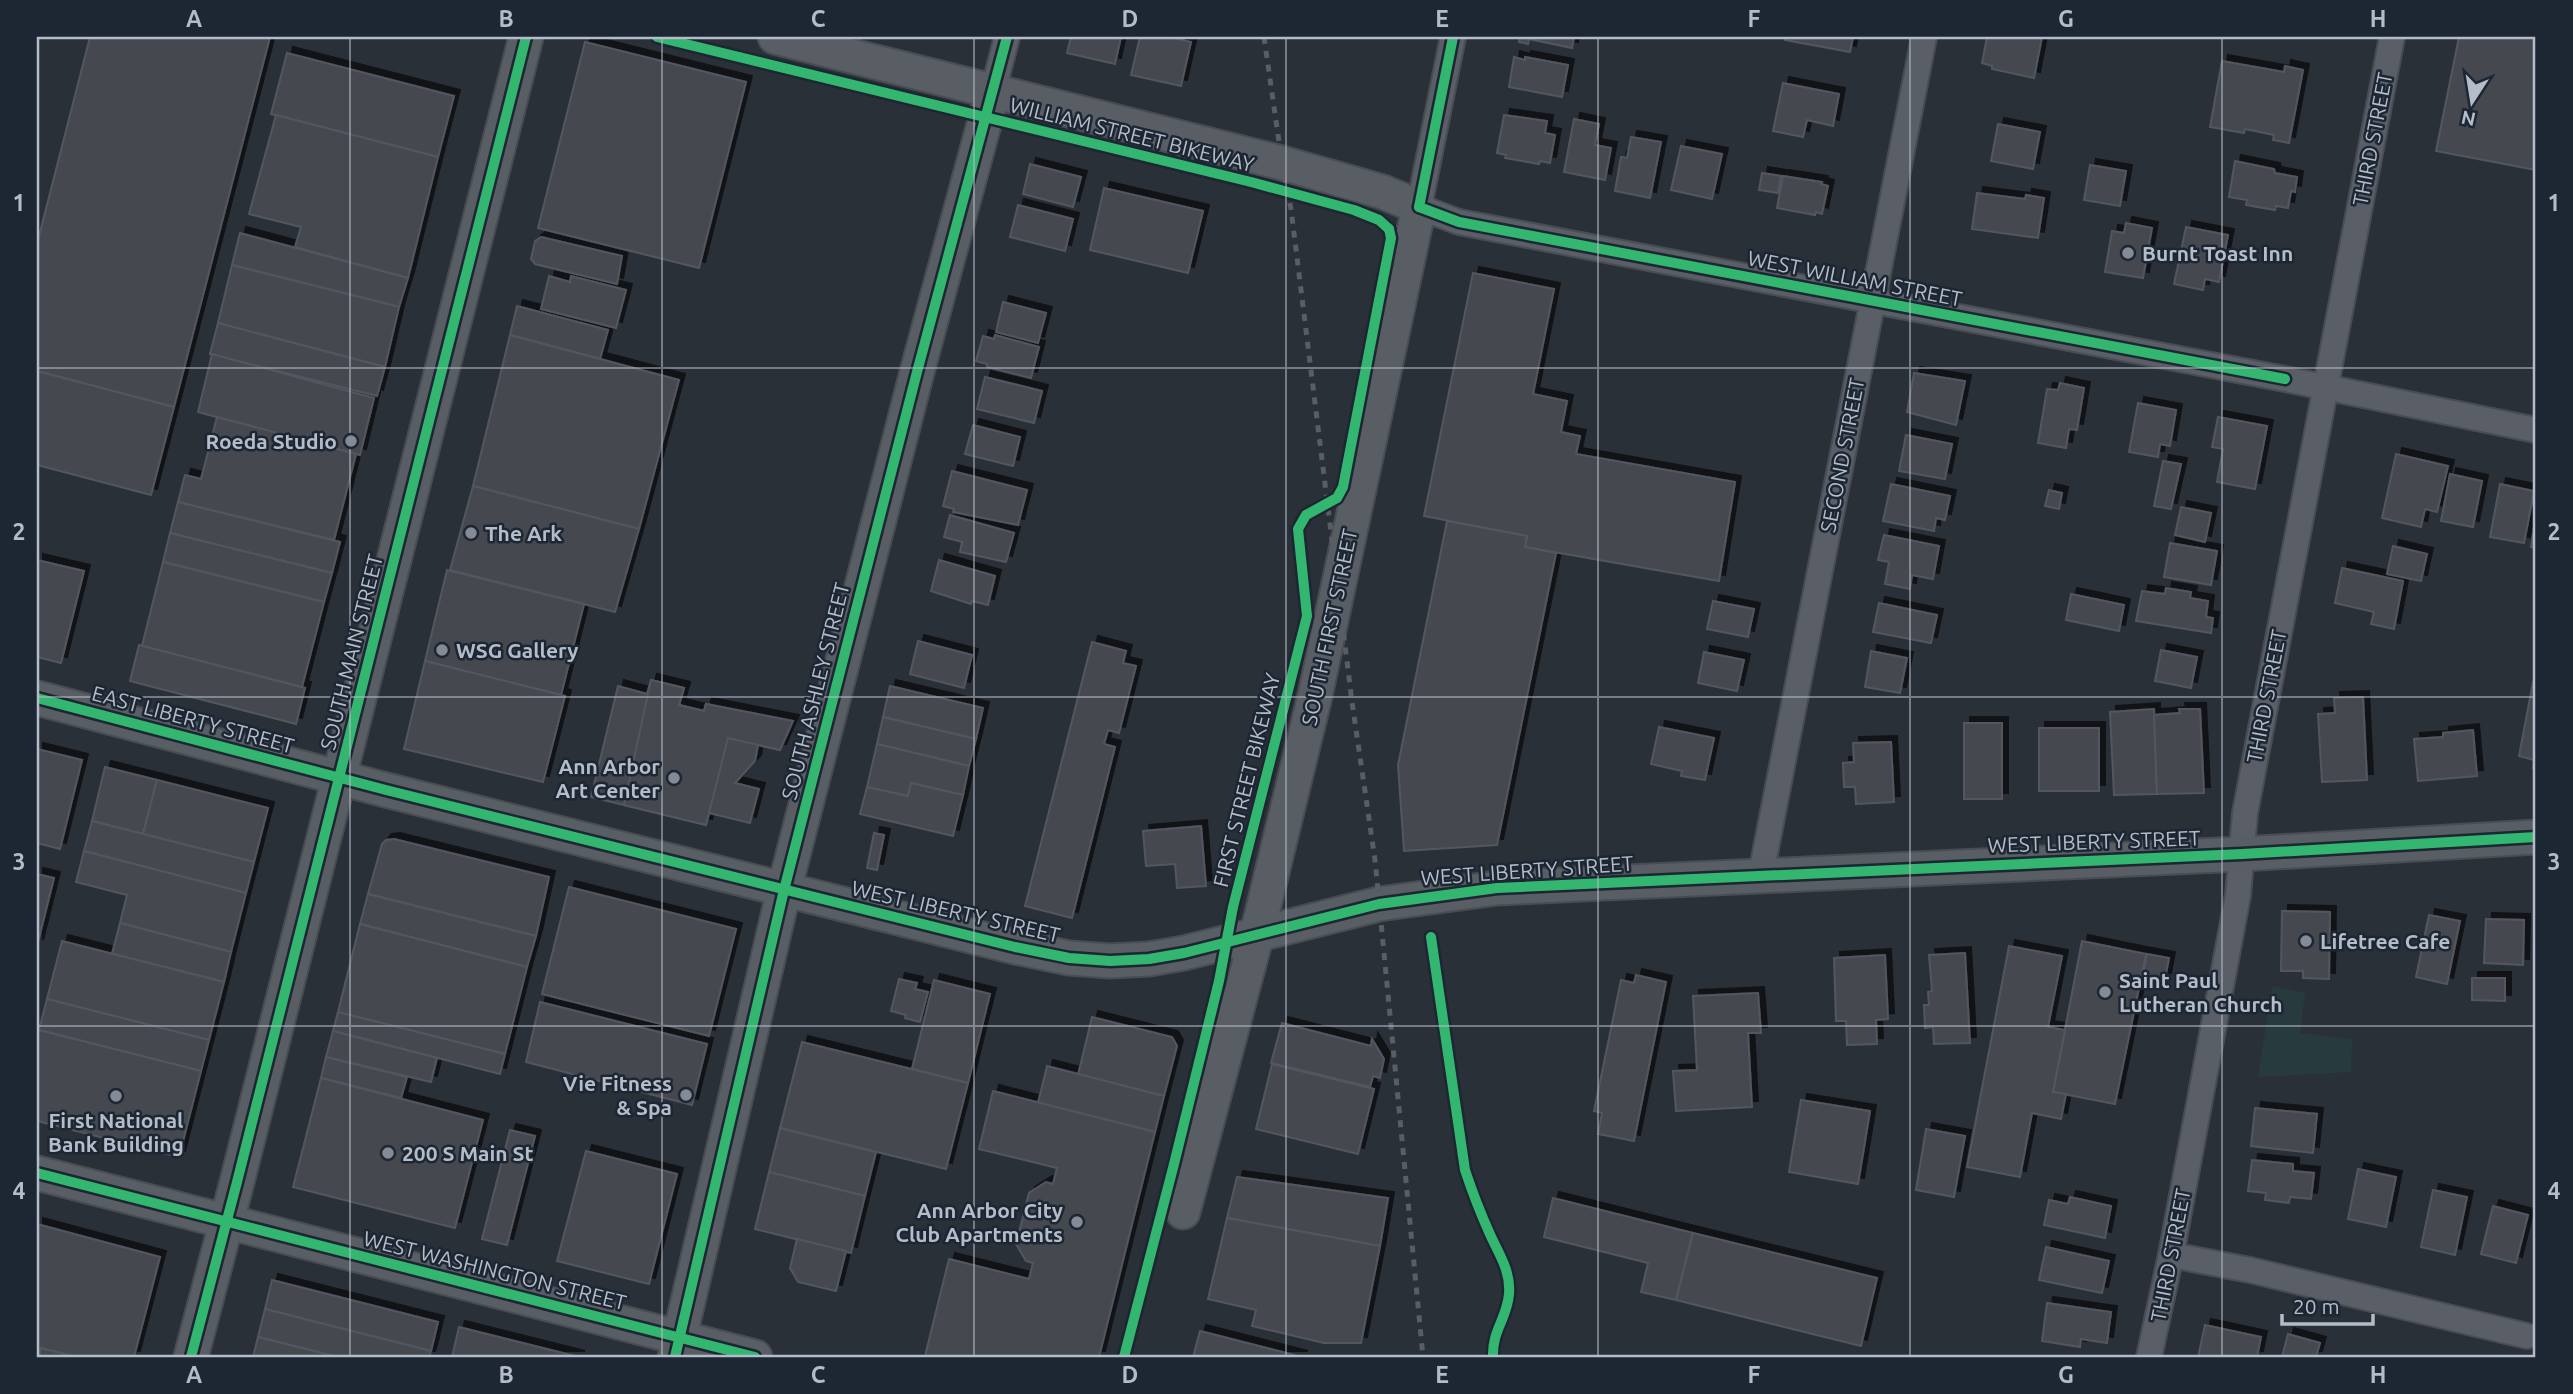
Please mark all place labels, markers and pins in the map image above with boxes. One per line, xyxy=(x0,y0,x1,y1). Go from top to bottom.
place label: Burnt Toast Inn xyxy=(2142,241,2293,265)
marker: Burnt Toast Inn xyxy=(2120,245,2136,261)
place label: Roeda Studio xyxy=(206,429,337,453)
marker: Roeda Studio xyxy=(343,433,359,449)
place label: The Ark xyxy=(485,521,562,545)
marker: The Ark xyxy=(463,525,479,541)
place label: WSG Gallery xyxy=(456,638,578,662)
marker: WSG Gallery xyxy=(434,642,450,658)
place label: Ann Arbor Art Center xyxy=(556,754,660,802)
marker: Ann Arbor Art Center xyxy=(666,770,682,786)
place label: Lifetree Cafe xyxy=(2320,929,2450,953)
marker: Lifetree Cafe xyxy=(2298,933,2314,949)
place label: Saint Paul Lutheran Church xyxy=(2119,968,2282,1016)
marker: Saint Paul Lutheran Church xyxy=(2097,984,2113,1000)
place label: Vie Fitness & Spa xyxy=(563,1071,672,1119)
marker: Vie Fitness & Spa xyxy=(678,1087,694,1103)
marker: First National Bank Building xyxy=(108,1088,124,1104)
place label: First National Bank Building xyxy=(48,1108,184,1156)
place label: 200 S Main St xyxy=(402,1141,534,1165)
marker: 200 S Main St xyxy=(380,1145,396,1161)
place label: Ann Arbor City Club Apartments xyxy=(896,1198,1063,1246)
marker: Ann Arbor City Club Apartments xyxy=(1069,1214,1085,1230)

